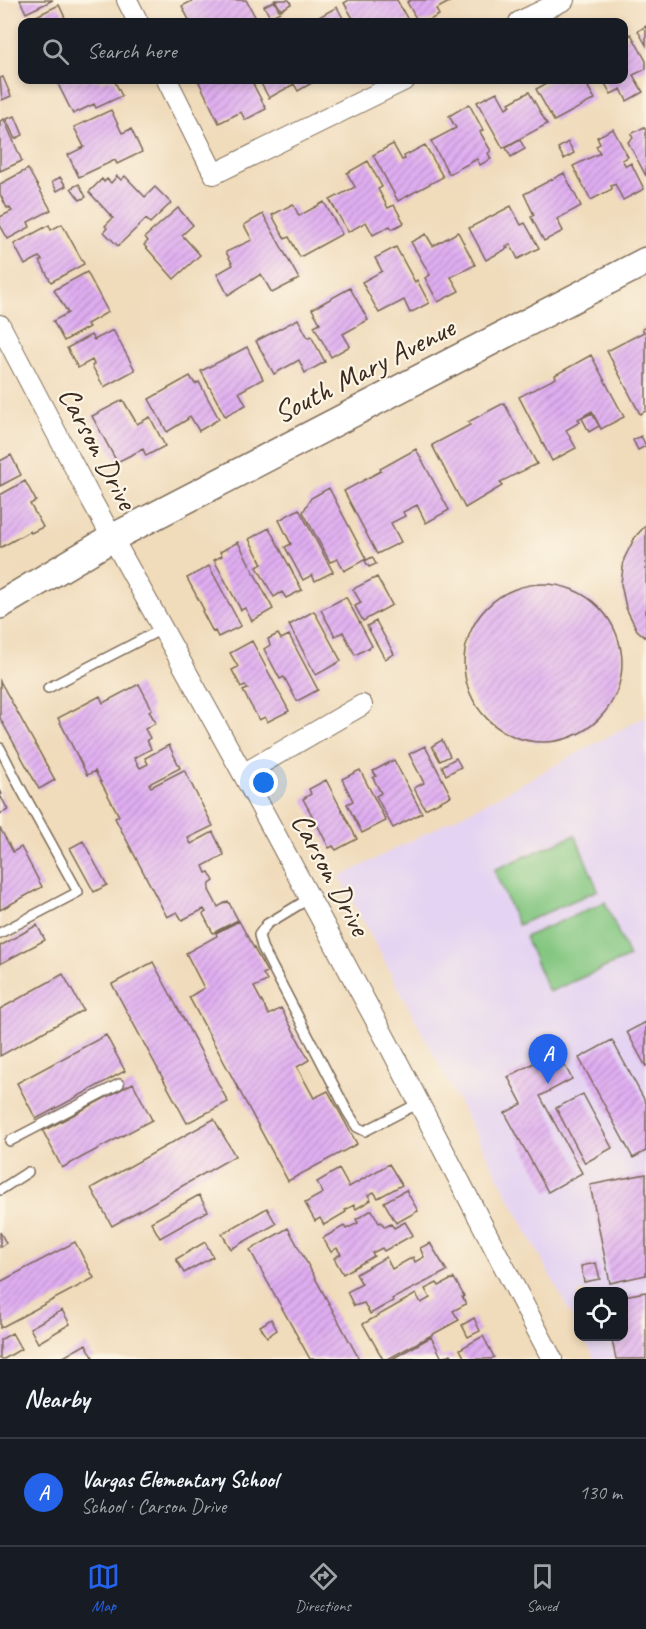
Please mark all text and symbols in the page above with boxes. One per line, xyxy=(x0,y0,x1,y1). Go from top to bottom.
search box xyxy=(18,18,628,84)
icon: search xyxy=(39,35,72,68)
text: Search here xyxy=(87,37,177,65)
street label: South Mary Avenue xyxy=(267,307,463,432)
street label: Carson Drive xyxy=(50,380,147,518)
your location xyxy=(249,768,278,797)
street label: Carson Drive xyxy=(283,806,380,944)
pin: A xyxy=(528,1034,568,1084)
map controls xyxy=(574,1287,628,1341)
button: locate xyxy=(574,1287,628,1341)
text: Nearby xyxy=(24,1382,89,1415)
text: Vargas Elementary School xyxy=(81,1466,278,1494)
text: A xyxy=(38,1480,49,1505)
text: 130 m xyxy=(579,1480,622,1505)
text: School · Carson Drive xyxy=(81,1494,226,1519)
tab: Map xyxy=(87,1560,120,1616)
tab: Directions xyxy=(295,1560,351,1616)
tab: Saved xyxy=(526,1560,559,1616)

